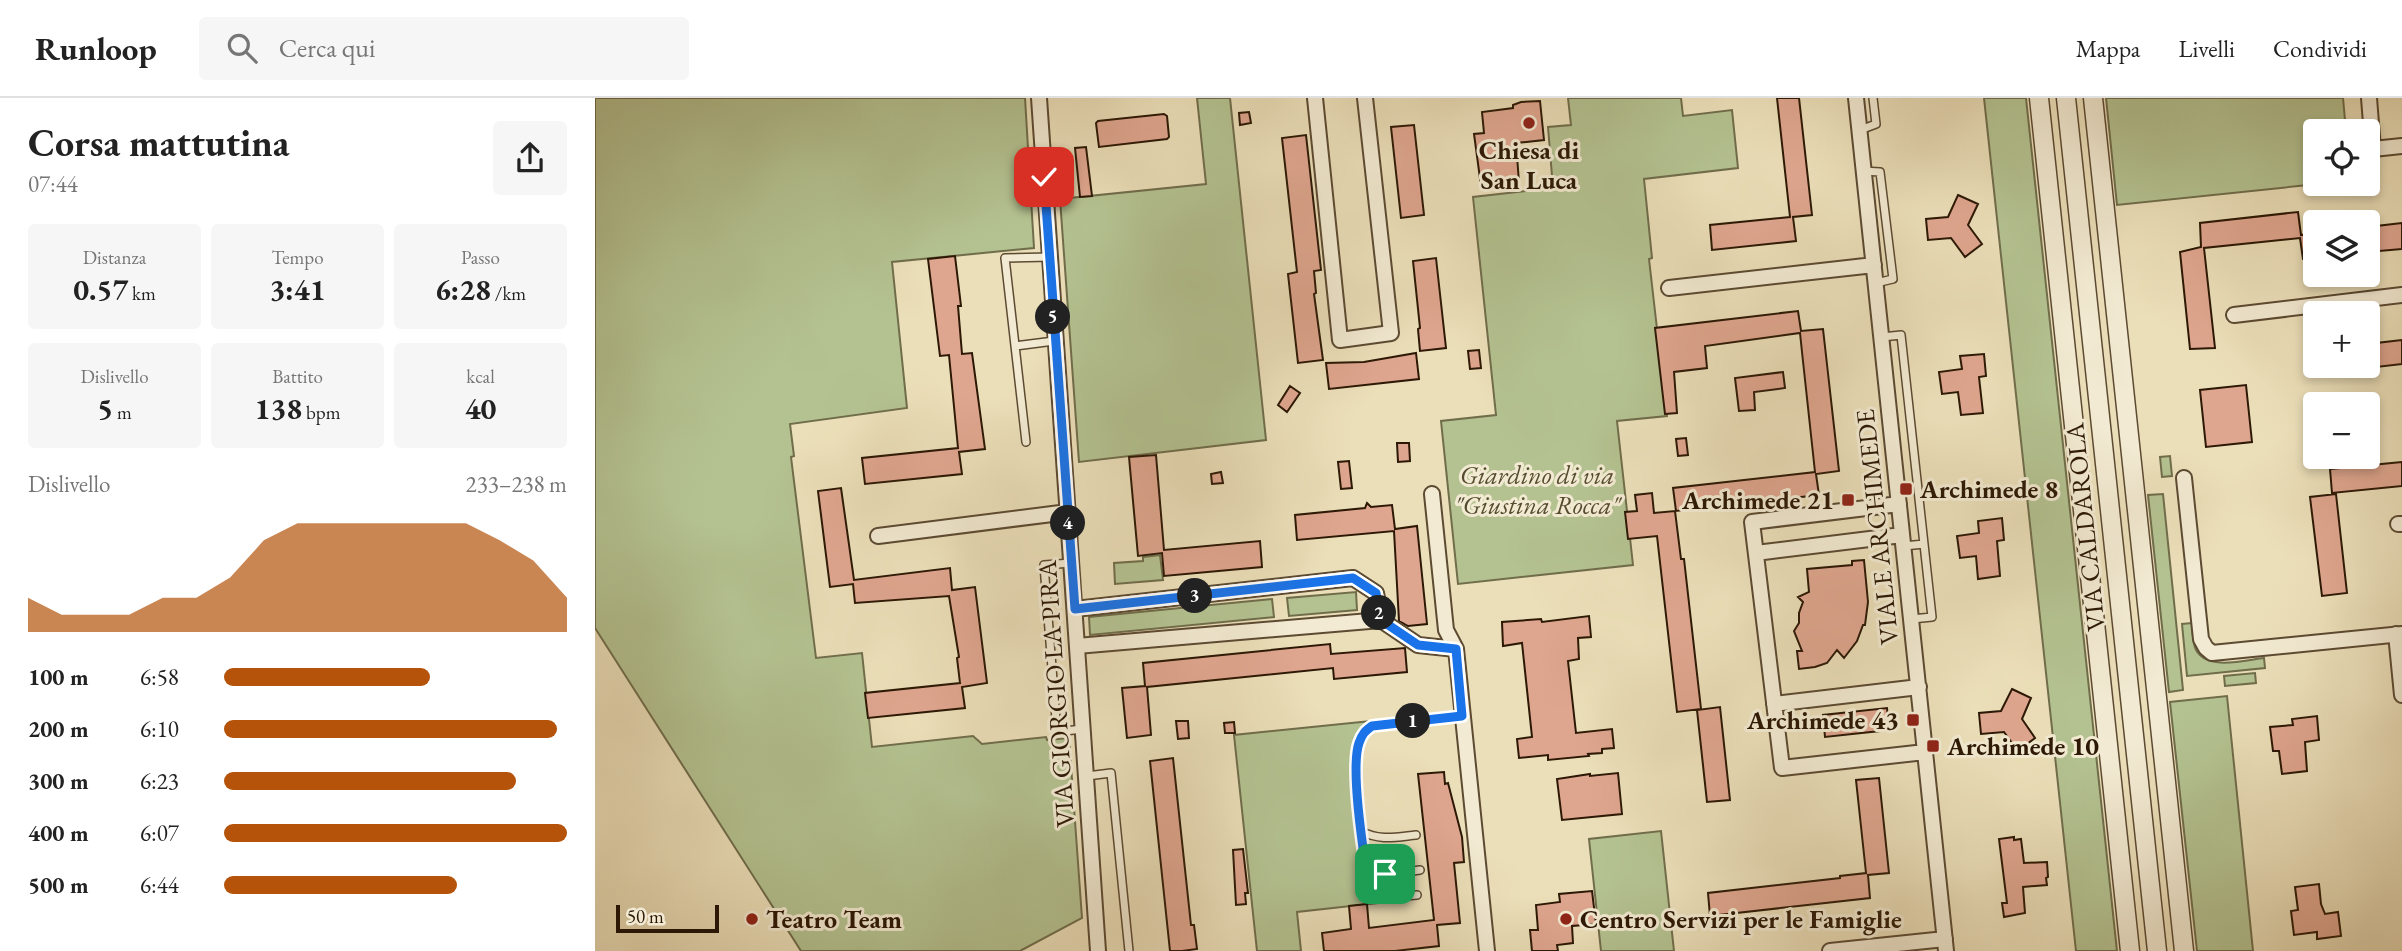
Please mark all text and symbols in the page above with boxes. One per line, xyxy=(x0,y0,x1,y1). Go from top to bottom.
search box xyxy=(199,17,689,80)
text: Runloop xyxy=(35,27,157,70)
icon: search xyxy=(223,29,261,67)
text: Cerca qui xyxy=(279,31,375,65)
text: Mappa xyxy=(2076,33,2140,64)
text: Livelli xyxy=(2178,33,2235,64)
text: Condividi xyxy=(2273,33,2367,64)
marker: Chiesa di San Luca xyxy=(1521,115,1537,131)
text: Corsa mattutina xyxy=(28,118,289,167)
map controls xyxy=(2303,119,2380,469)
button: locate xyxy=(2303,119,2380,196)
button: share xyxy=(493,121,567,195)
place label: Chiesa di San Luca xyxy=(1479,133,1580,197)
pin xyxy=(1014,147,1074,207)
icon: check xyxy=(1025,158,1063,196)
text: 07:44 xyxy=(28,169,78,199)
button: layers xyxy=(2303,210,2380,287)
text: Distanza xyxy=(83,245,146,270)
text: Tempo xyxy=(271,245,324,270)
text: Passo xyxy=(461,245,500,270)
text: 0.57 xyxy=(73,270,128,309)
text: 3:41 xyxy=(269,270,326,309)
text: 6:28 xyxy=(435,270,491,309)
text: km xyxy=(128,281,156,306)
text: /km xyxy=(491,281,526,306)
pin: 5 xyxy=(1035,300,1071,334)
button: + xyxy=(2303,301,2380,378)
text: 5 xyxy=(1047,304,1058,329)
text: Dislivello xyxy=(80,364,149,389)
text: Battito xyxy=(272,364,323,389)
text: kcal xyxy=(466,364,495,389)
text: 5 xyxy=(97,389,113,428)
text: 138 xyxy=(255,389,302,428)
text: 40 xyxy=(465,389,496,428)
button: − xyxy=(2303,392,2380,469)
text: m xyxy=(113,400,132,425)
text: bpm xyxy=(302,400,340,425)
street label: VIALE ARCHIMEDE xyxy=(1848,407,1906,646)
street label: VIA CALDAROLA xyxy=(2057,420,2113,633)
park label: Giardino di via "Giustina Rocca" xyxy=(1454,458,1622,522)
text: Dislivello xyxy=(28,469,110,499)
text: 233–238 m xyxy=(466,469,567,499)
place label: Archimede 8 xyxy=(1919,472,2058,506)
marker: Archimede 8 xyxy=(1898,481,1914,497)
place label: Archimede 21 xyxy=(1681,483,1834,517)
marker: Archimede 21 xyxy=(1840,492,1856,508)
pin: 4 xyxy=(1051,506,1085,540)
text: 4 xyxy=(1062,510,1073,535)
street label: VIA GIORGIO LA PIRA xyxy=(1030,558,1082,829)
pin: 3 xyxy=(1177,578,1213,614)
text: 3 xyxy=(1189,583,1200,608)
pin: 2 xyxy=(1361,596,1397,630)
text: 2 xyxy=(1373,600,1384,625)
text: 100 m xyxy=(28,662,89,692)
text: 6:58 xyxy=(140,662,179,692)
place label: Archimede 43 xyxy=(1746,703,1899,737)
pin: 1 xyxy=(1395,704,1431,738)
text: 1 xyxy=(1407,708,1418,733)
marker: Archimede 43 xyxy=(1905,712,1921,728)
text: 200 m xyxy=(28,714,89,744)
text: 6:10 xyxy=(140,714,179,744)
place label: Archimede 10 xyxy=(1946,729,2099,763)
marker: Archimede 10 xyxy=(1925,738,1941,754)
text: 300 m xyxy=(28,766,89,796)
text: 6:23 xyxy=(140,766,179,796)
text: 400 m xyxy=(28,818,89,848)
text: 6:07 xyxy=(140,818,179,848)
pin xyxy=(1355,844,1415,904)
icon: arrive xyxy=(1366,855,1404,893)
text: 500 m xyxy=(28,870,89,900)
text: 6:44 xyxy=(140,870,179,900)
scale bar xyxy=(616,902,719,934)
place label: Teatro Team xyxy=(766,902,902,936)
place label: Centro Servizi per le Famiglie xyxy=(1580,902,1902,936)
text: 50 m xyxy=(627,904,664,929)
marker: Teatro Team xyxy=(744,911,760,927)
marker: Centro Servizi per le Famiglie xyxy=(1558,911,1574,927)

